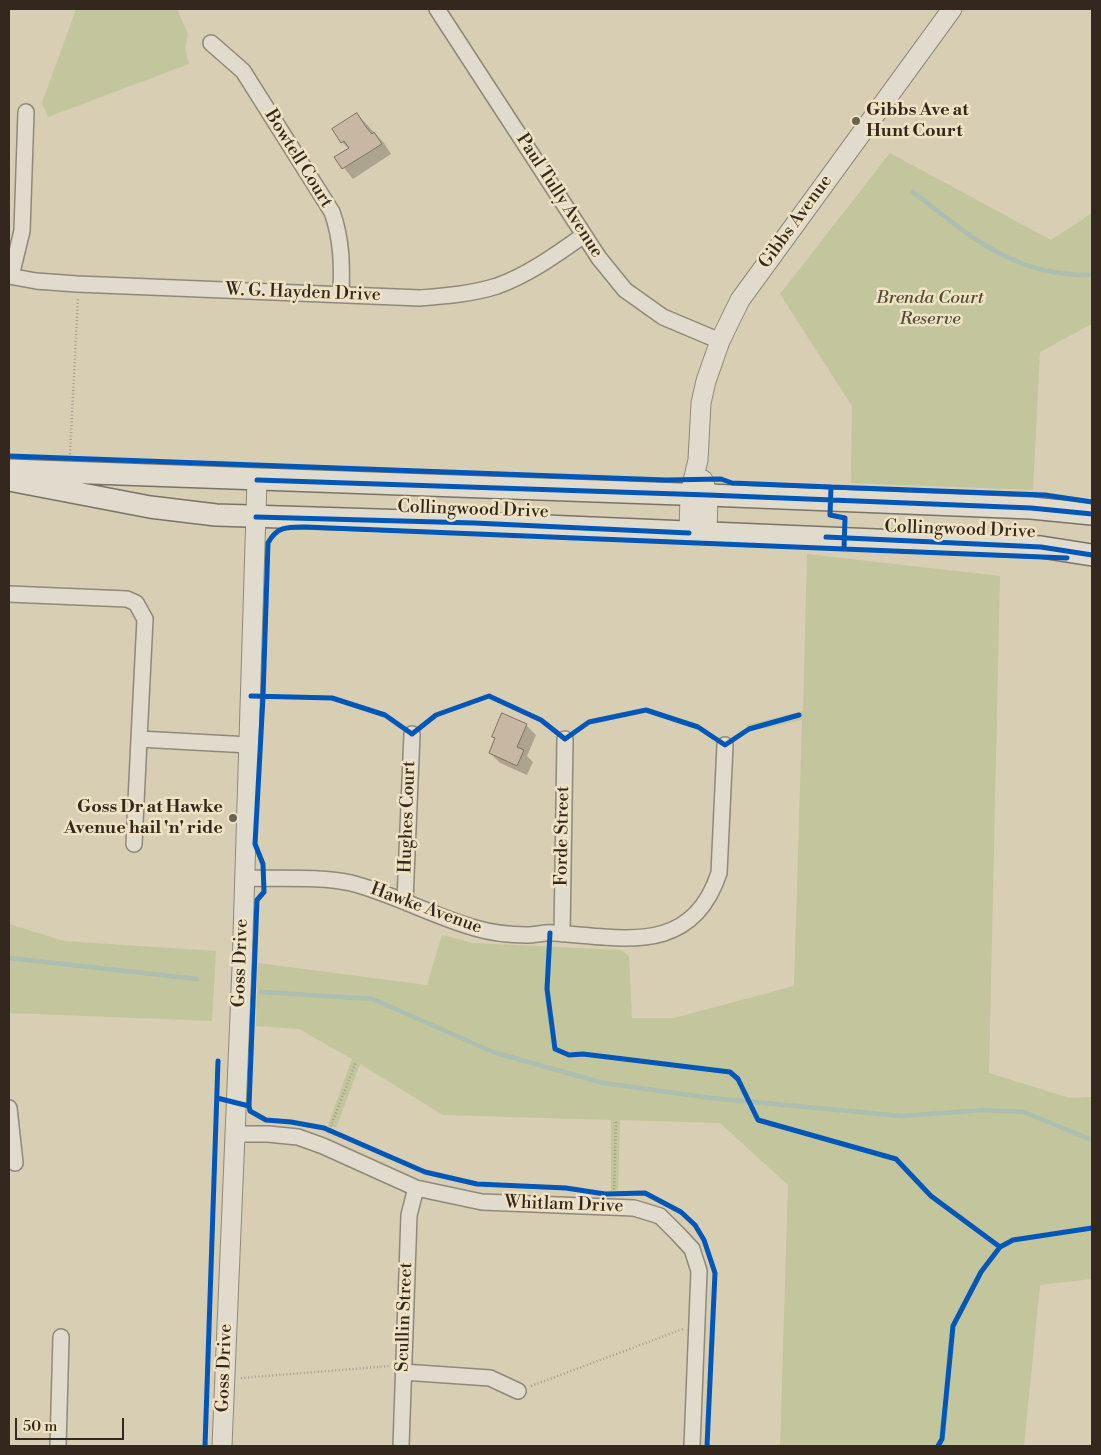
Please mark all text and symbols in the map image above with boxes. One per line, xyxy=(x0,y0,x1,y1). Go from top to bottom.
place label: Gibbs Ave at Hunt Court xyxy=(866,100,969,142)
street label: Bowtell Court xyxy=(259,106,337,212)
marker: Gibbs Ave at Hunt Court xyxy=(850,115,862,127)
street label: Paul Tully Avenue xyxy=(511,130,607,262)
street label: Gibbs Avenue xyxy=(755,171,837,273)
street label: W. G. Hayden Drive xyxy=(225,279,381,307)
park label: Brenda Court Reserve xyxy=(876,288,984,330)
street label: Collingwood Drive xyxy=(397,497,549,523)
street label: Collingwood Drive xyxy=(884,517,1036,543)
street label: Hughes Court xyxy=(395,760,421,874)
street label: Forde Street xyxy=(551,786,575,886)
place label: Goss Dr at Hawke Avenue hail 'n' ride xyxy=(64,797,223,840)
marker: Goss Dr at Hawke Avenue hail 'n' ride xyxy=(227,812,239,824)
street label: Hawke Avenue xyxy=(367,879,485,939)
street label: Goss Drive xyxy=(229,918,253,1008)
street label: Whitlam Drive xyxy=(504,1192,624,1218)
street label: Scullin Street xyxy=(392,1262,418,1372)
street label: Goss Drive xyxy=(213,1323,237,1413)
scale bar xyxy=(18,1408,126,1440)
text: 50 m xyxy=(23,1417,57,1436)

